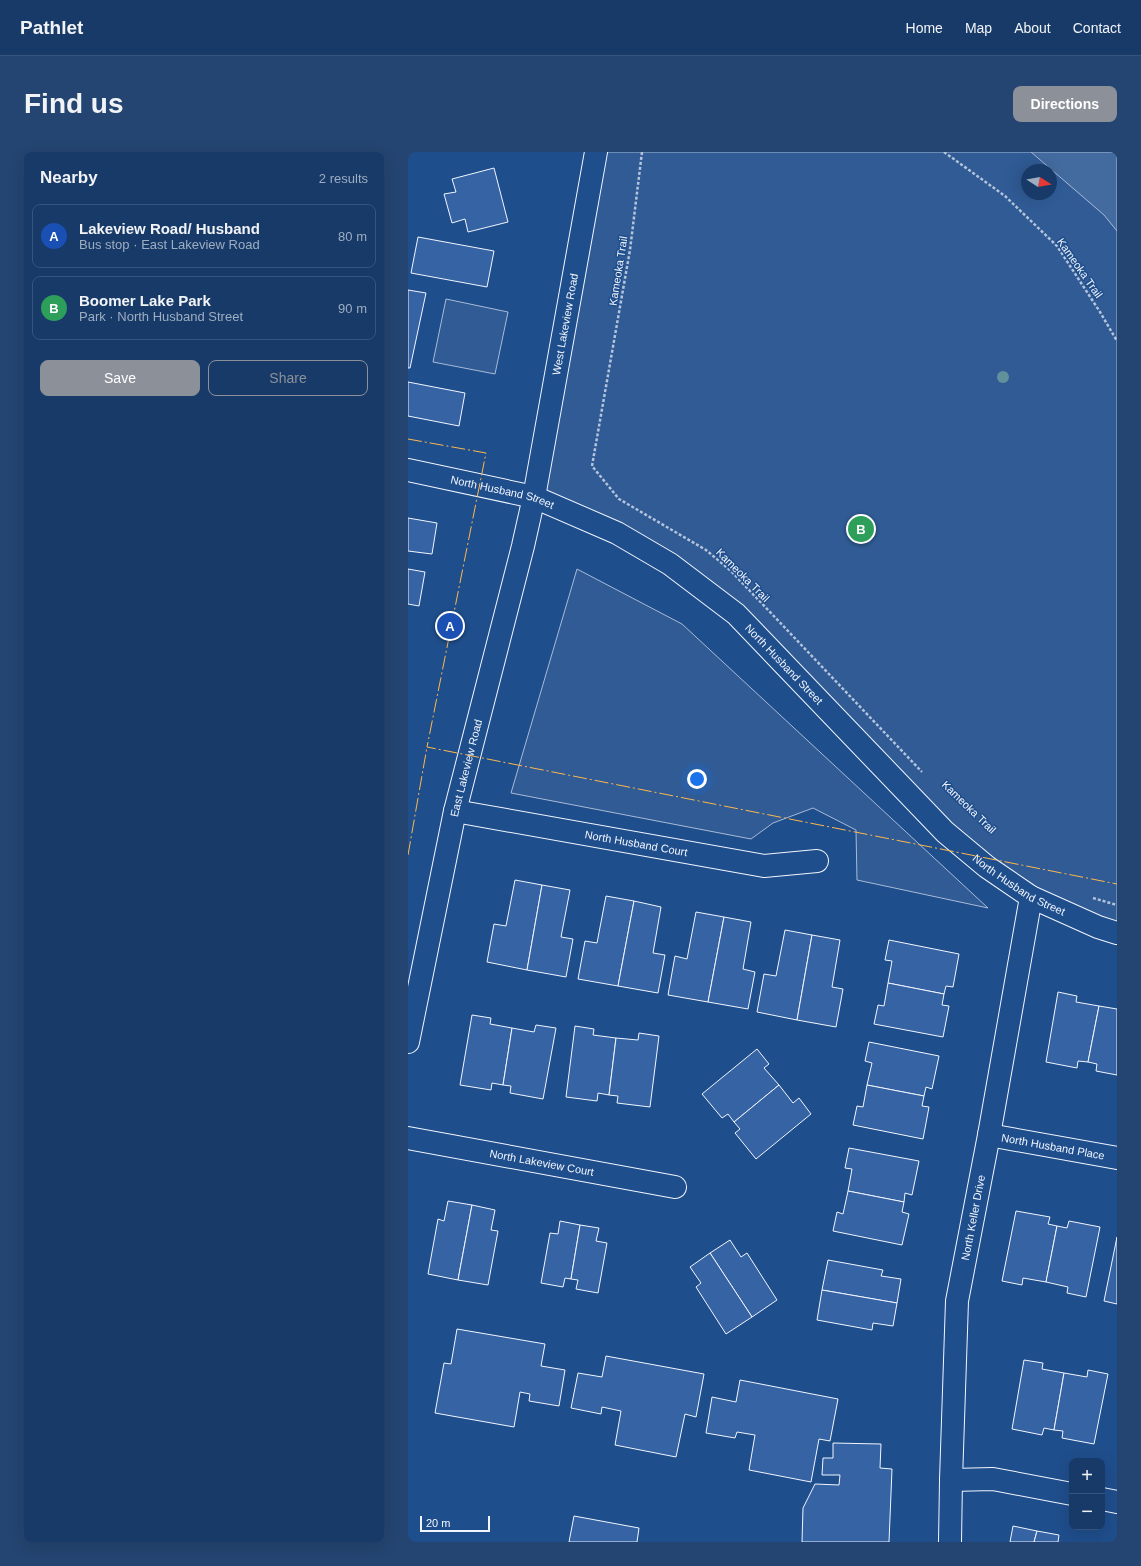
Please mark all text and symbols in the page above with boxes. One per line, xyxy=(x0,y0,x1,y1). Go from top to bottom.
text: Pathlet xyxy=(20,17,83,38)
text: Home xyxy=(906,20,943,36)
text: Map xyxy=(965,20,992,36)
text: About xyxy=(1014,20,1051,36)
text: Contact xyxy=(1073,20,1121,36)
button: Directions xyxy=(1013,86,1117,122)
text: Find us xyxy=(24,88,124,119)
north arrow xyxy=(1021,164,1057,200)
text: Nearby xyxy=(40,168,98,187)
text: 2 results xyxy=(319,171,368,186)
text: Lakeview Road/ Husband xyxy=(79,220,260,237)
text: A xyxy=(49,229,59,244)
text: 80 m xyxy=(338,229,367,244)
street label: Kameoka Trail xyxy=(607,235,629,307)
street label: Kameoka Trail xyxy=(1055,236,1105,300)
text: Bus stop · East Lakeview Road xyxy=(79,237,260,252)
street label: West Lakeview Road xyxy=(550,272,580,376)
text: Boomer Lake Park xyxy=(79,292,211,309)
text: B xyxy=(49,301,59,316)
text: 90 m xyxy=(338,301,367,316)
text: Park · North Husband Street xyxy=(79,309,243,324)
button: Save xyxy=(40,360,200,396)
button: Share xyxy=(208,360,368,396)
street label: North Husband Street xyxy=(450,473,556,511)
pin: B xyxy=(848,514,874,544)
street label: Kameoka Trail xyxy=(714,546,772,604)
pin: A xyxy=(437,611,463,641)
street label: North Husband Street xyxy=(743,622,825,707)
street label: East Lakeview Road xyxy=(448,718,484,818)
your location xyxy=(687,769,707,789)
street label: Kameoka Trail xyxy=(940,778,998,836)
street label: North Husband Court xyxy=(584,828,688,858)
street label: North Husband Street xyxy=(971,852,1067,918)
street label: North Husband Place xyxy=(1000,1131,1106,1162)
street label: North Lakeview Court xyxy=(489,1147,595,1178)
street label: North Keller Drive xyxy=(959,1174,987,1261)
map controls xyxy=(1069,1458,1105,1530)
button: + xyxy=(1069,1458,1105,1494)
button: − xyxy=(1069,1494,1105,1530)
scale bar xyxy=(420,1514,490,1533)
text: 20 m xyxy=(426,1517,450,1529)

